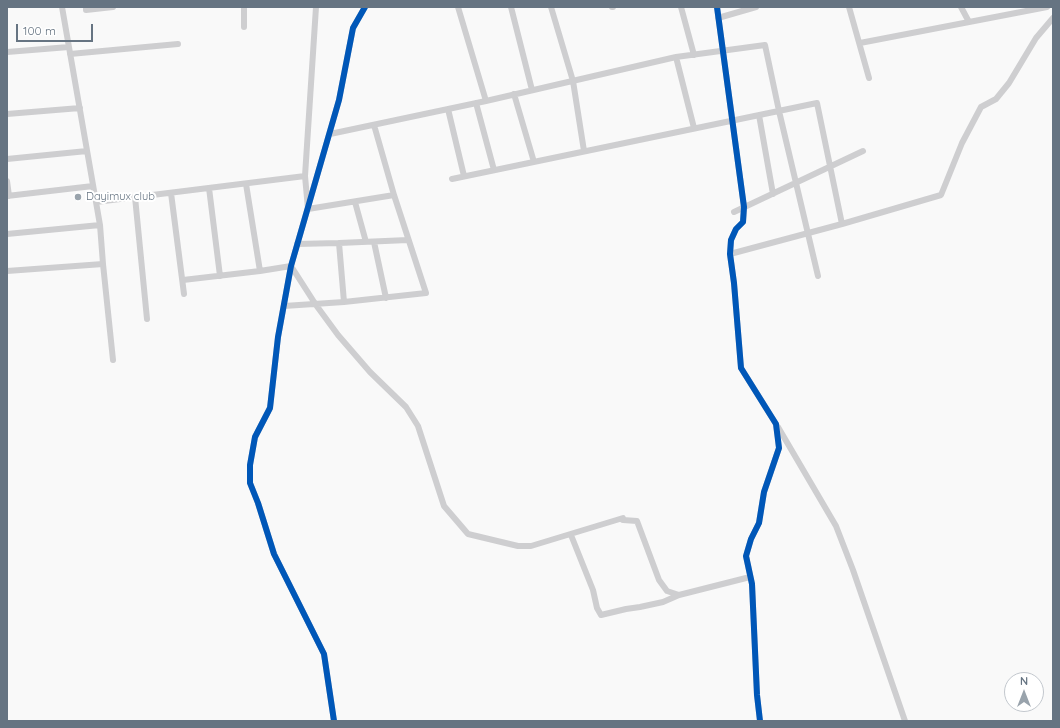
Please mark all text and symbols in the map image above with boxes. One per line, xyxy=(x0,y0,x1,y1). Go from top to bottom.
scale bar xyxy=(18,16,95,42)
text: 100 m xyxy=(23,23,56,38)
place label: Dayimux club xyxy=(86,190,155,204)
marker: Dayimux club xyxy=(73,192,83,202)
north arrow xyxy=(1004,672,1044,712)
text: N xyxy=(1020,674,1028,688)

